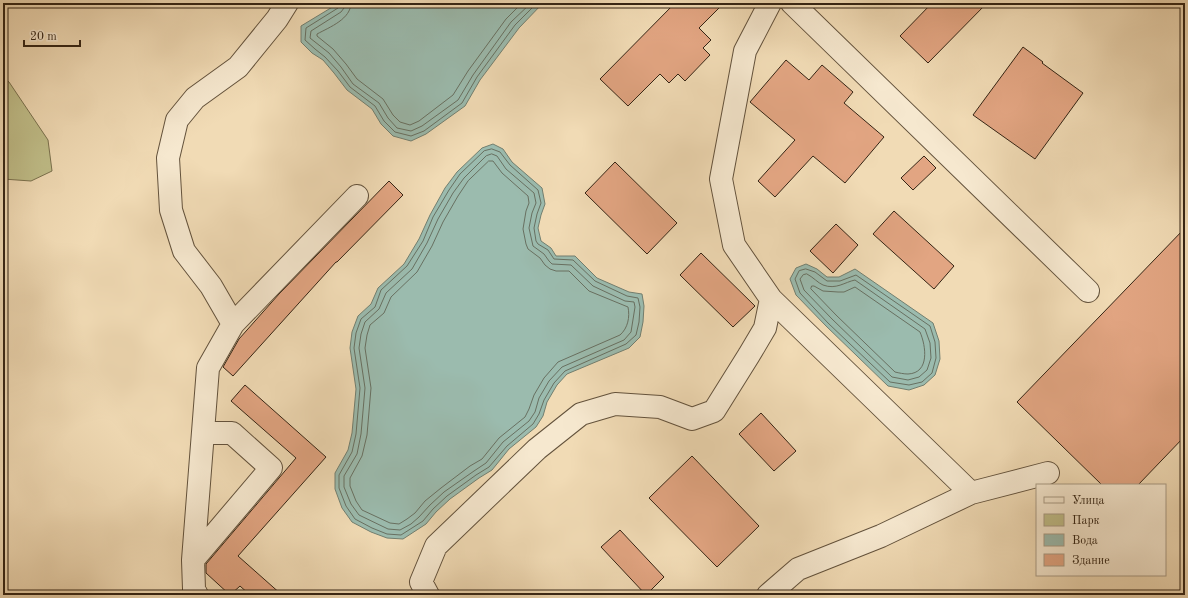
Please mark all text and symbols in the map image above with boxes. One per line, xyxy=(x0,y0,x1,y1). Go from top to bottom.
scale bar xyxy=(24,22,80,48)
text: 20 m xyxy=(30,31,57,43)
legend xyxy=(1036,484,1166,576)
text: Улица xyxy=(1072,495,1105,507)
text: Парк xyxy=(1072,515,1100,527)
text: Вода xyxy=(1072,535,1098,547)
text: Здание xyxy=(1072,555,1110,567)

